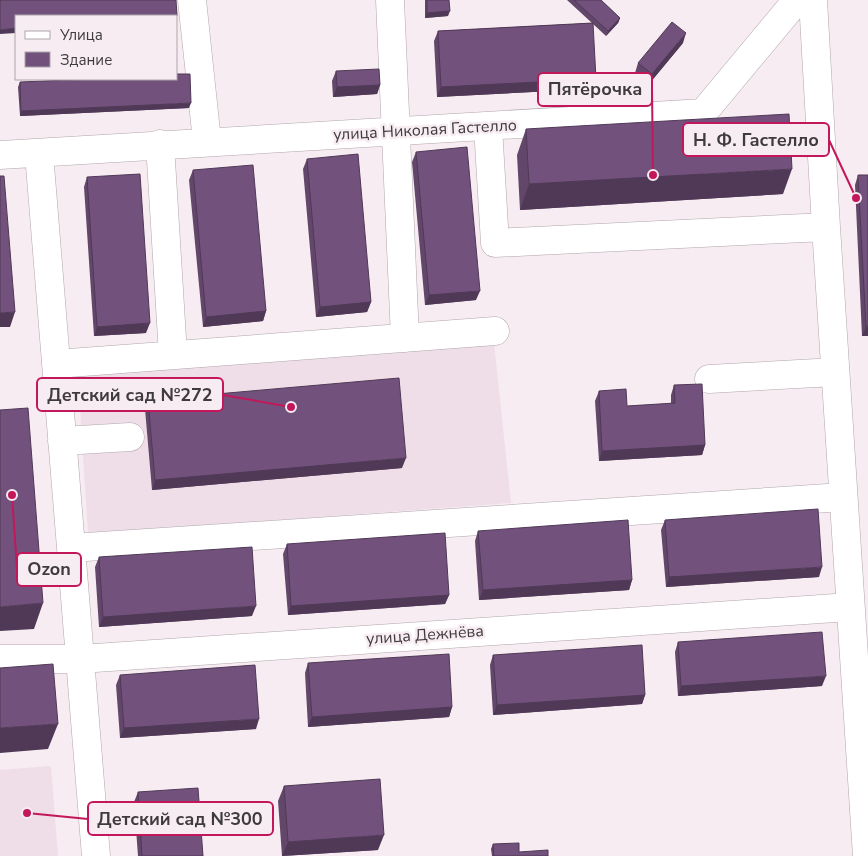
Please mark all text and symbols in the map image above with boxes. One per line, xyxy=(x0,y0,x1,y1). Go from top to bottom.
legend xyxy=(15,15,178,80)
text: Улица xyxy=(59,25,103,45)
text: Здание xyxy=(60,50,112,70)
callout: Пятёрочка xyxy=(538,73,652,106)
text: Пятёрочка xyxy=(548,77,642,101)
street label: улица Николая Гастелло xyxy=(333,114,517,146)
callout: Н. Ф. Гастелло xyxy=(683,123,829,156)
text: Н. Ф. Гастелло xyxy=(693,128,819,152)
callout: Детский сад №272 xyxy=(37,378,223,411)
text: Детский сад №272 xyxy=(47,383,213,407)
callout: Ozon xyxy=(17,553,81,586)
text: Ozon xyxy=(27,557,71,581)
street label: улица Дежнёва xyxy=(365,620,485,650)
callout: Детский сад №300 xyxy=(88,802,273,835)
text: Детский сад №300 xyxy=(97,807,263,831)

